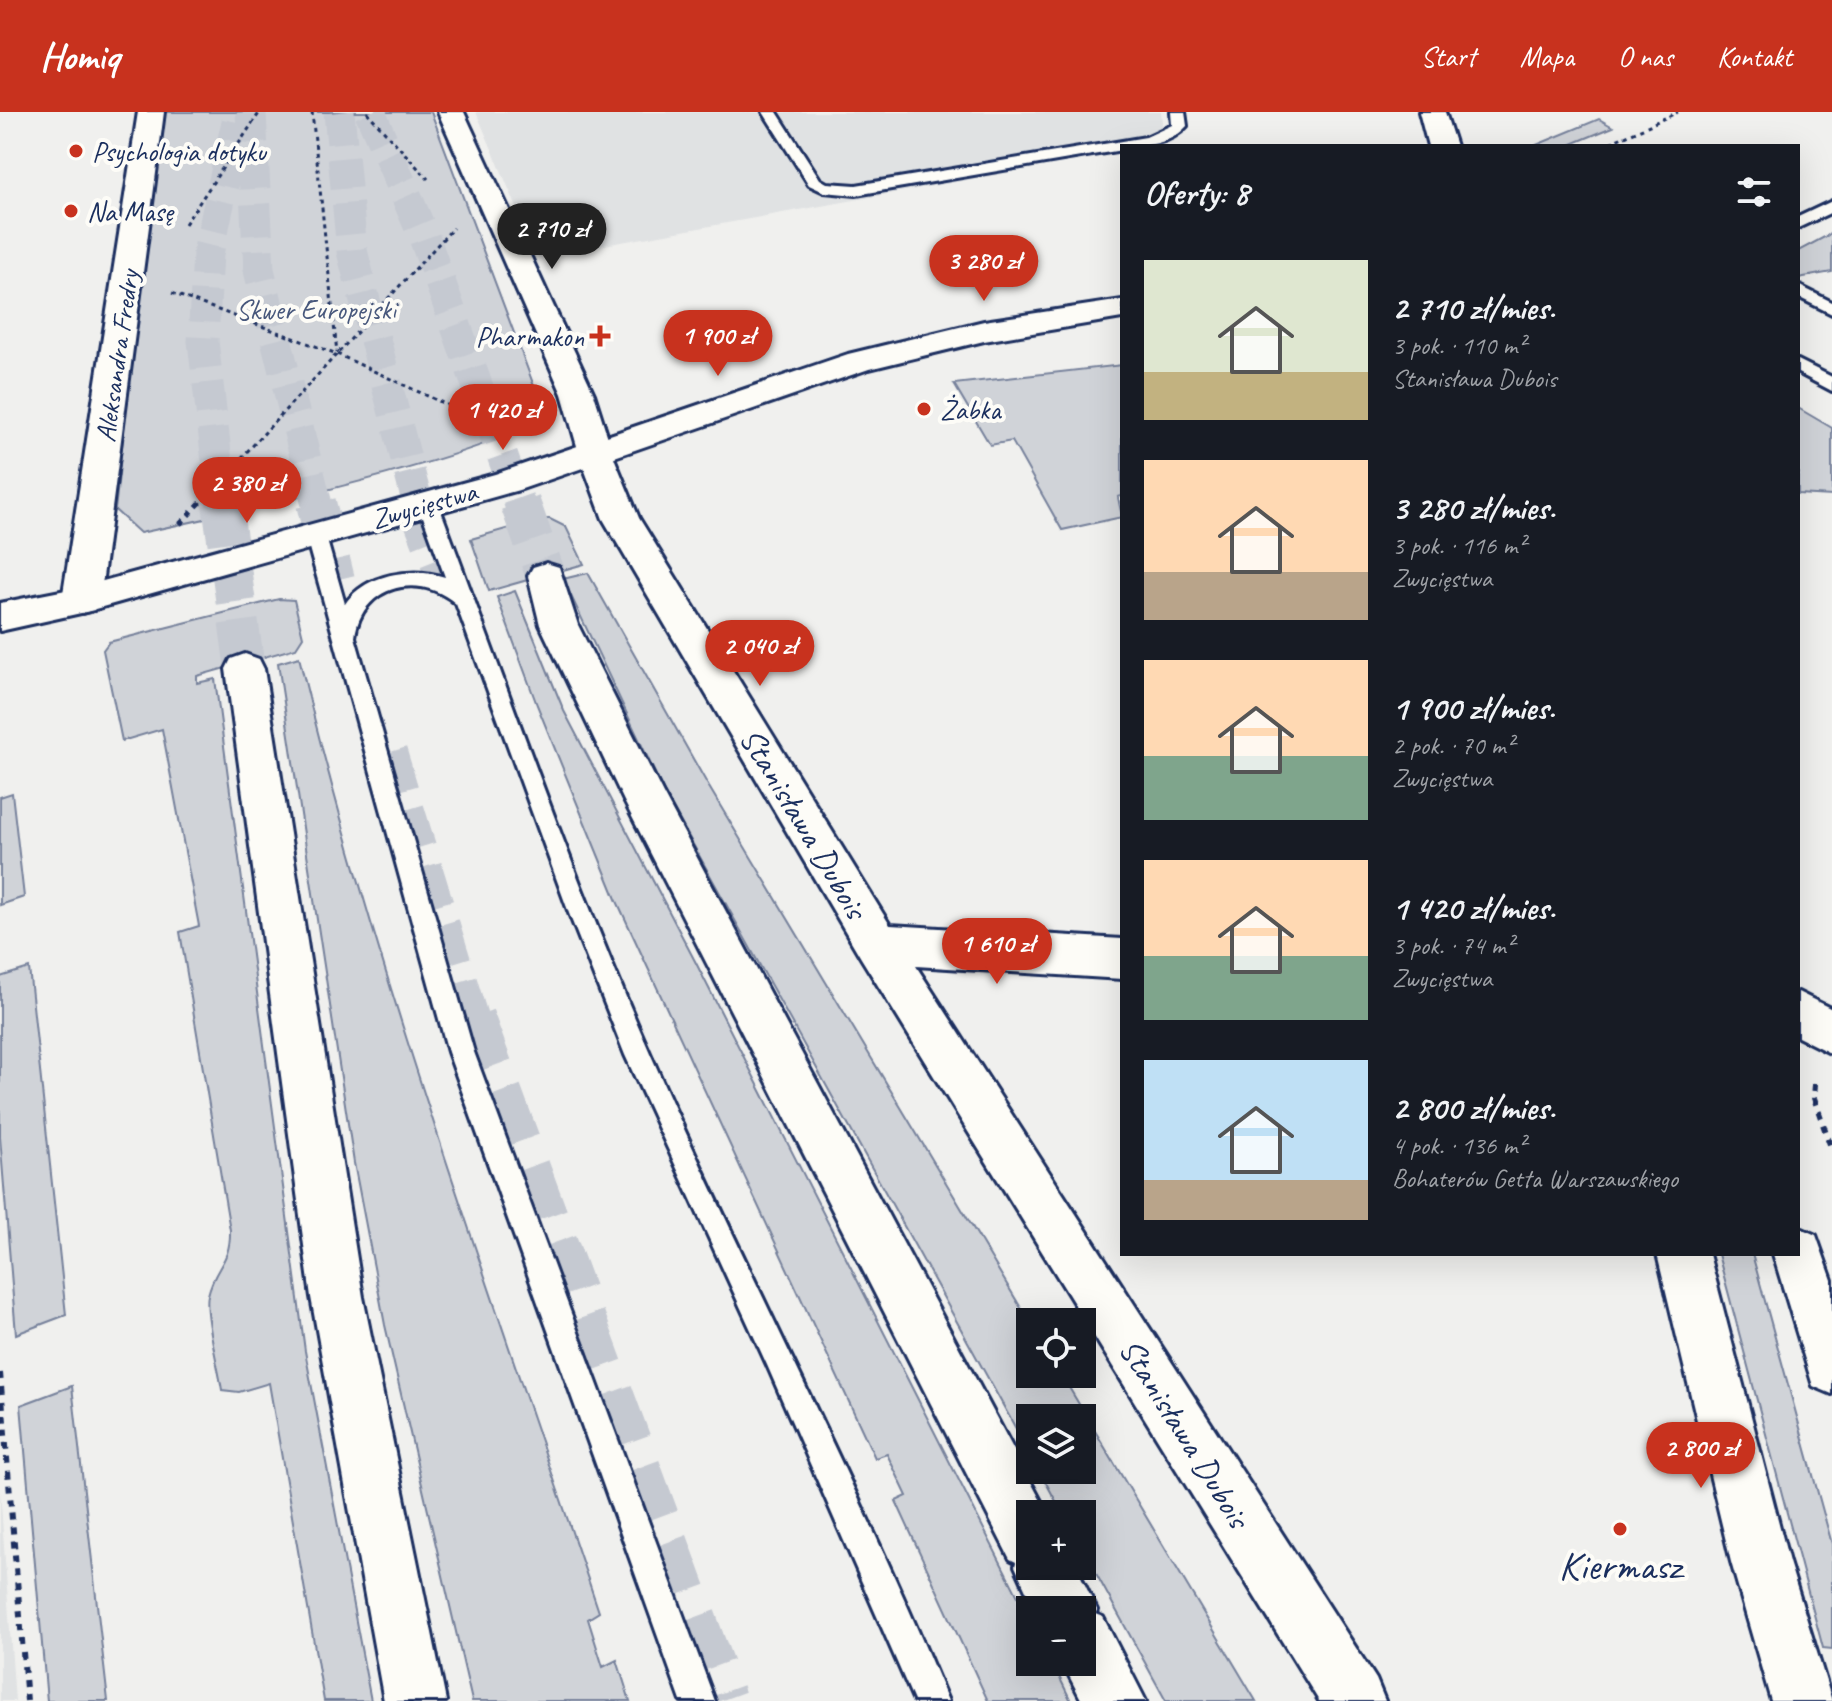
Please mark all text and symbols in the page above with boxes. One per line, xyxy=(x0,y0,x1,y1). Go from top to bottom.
text: Homiq xyxy=(40,33,119,80)
text: Start xyxy=(1421,39,1476,74)
text: Mapa xyxy=(1520,39,1574,74)
text: O nas xyxy=(1618,39,1673,74)
text: Kontakt xyxy=(1717,39,1792,74)
place label: Psychologia dotyku xyxy=(92,134,268,169)
marker: Psychologia dotyku xyxy=(67,142,85,160)
icon: filters xyxy=(1732,170,1776,214)
text: Oferty: 8 xyxy=(1144,171,1249,214)
place label: Na Masę xyxy=(87,194,175,229)
marker: Na Masę xyxy=(62,202,80,220)
pin: 2 710 zł xyxy=(469,203,635,271)
text: 2 710 zł xyxy=(515,212,589,245)
pin: 3 280 zł xyxy=(901,235,1067,303)
text: 3 280 zł xyxy=(947,244,1021,277)
street label: Aleksandra Fredry xyxy=(88,265,147,444)
text: 2 710 zł/mies. xyxy=(1392,286,1555,329)
park label: Skwer Europejski xyxy=(236,292,400,327)
icon: home xyxy=(1208,292,1304,388)
pin: 1 900 zł xyxy=(635,310,801,378)
place label: Pharmakon xyxy=(476,319,584,354)
text: 1 900 zł xyxy=(681,319,755,352)
marker: Pharmakon xyxy=(591,327,609,345)
text: 3 pok. · 110 m² xyxy=(1392,329,1525,362)
text: Stanisława Dubois xyxy=(1392,362,1557,395)
pin: 1 420 zł xyxy=(420,384,586,452)
place label: Żabka xyxy=(940,392,1002,427)
text: 1 420 zł xyxy=(466,393,540,426)
marker: Żabka xyxy=(915,400,933,418)
pin: 2 380 zł xyxy=(164,457,330,525)
text: 2 380 zł xyxy=(210,466,284,499)
street label: Zwycięstwa xyxy=(367,473,482,537)
text: 3 280 zł/mies. xyxy=(1392,486,1555,529)
icon: home xyxy=(1208,492,1304,588)
text: 3 pok. · 116 m² xyxy=(1392,529,1525,562)
text: Zwycięstwa xyxy=(1392,562,1492,595)
pin: 2 040 zł xyxy=(677,620,843,688)
text: 2 040 zł xyxy=(723,629,797,662)
text: 1 900 zł/mies. xyxy=(1392,686,1555,729)
icon: home xyxy=(1208,692,1304,788)
street label: Stanisława Dubois xyxy=(730,720,880,929)
text: 2 pok. · 70 m² xyxy=(1392,729,1514,762)
text: Zwycięstwa xyxy=(1392,762,1492,795)
text: 1 420 zł/mies. xyxy=(1392,886,1555,929)
icon: home xyxy=(1208,892,1304,988)
pin: 1 610 zł xyxy=(914,918,1080,986)
text: 1 610 zł xyxy=(960,927,1034,960)
text: 3 pok. · 74 m² xyxy=(1392,929,1514,962)
text: Zwycięstwa xyxy=(1392,962,1492,995)
text: 2 800 zł/mies. xyxy=(1392,1086,1555,1129)
icon: home xyxy=(1208,1092,1304,1188)
text: 4 pok. · 136 m² xyxy=(1392,1129,1525,1162)
text: Bohaterów Getta Warszawskiego xyxy=(1392,1162,1678,1195)
map controls xyxy=(1016,1308,1096,1676)
button: locate xyxy=(1016,1308,1096,1388)
street label: Stanisława Dubois xyxy=(1110,1330,1262,1539)
button: layers xyxy=(1016,1404,1096,1484)
pin: 2 800 zł xyxy=(1618,1422,1784,1490)
text: 2 800 zł xyxy=(1664,1431,1738,1464)
button: + xyxy=(1016,1500,1096,1580)
marker: Kiermasz xyxy=(1611,1520,1629,1538)
place label: Kiermasz xyxy=(1559,1541,1686,1591)
button: − xyxy=(1016,1596,1096,1676)

